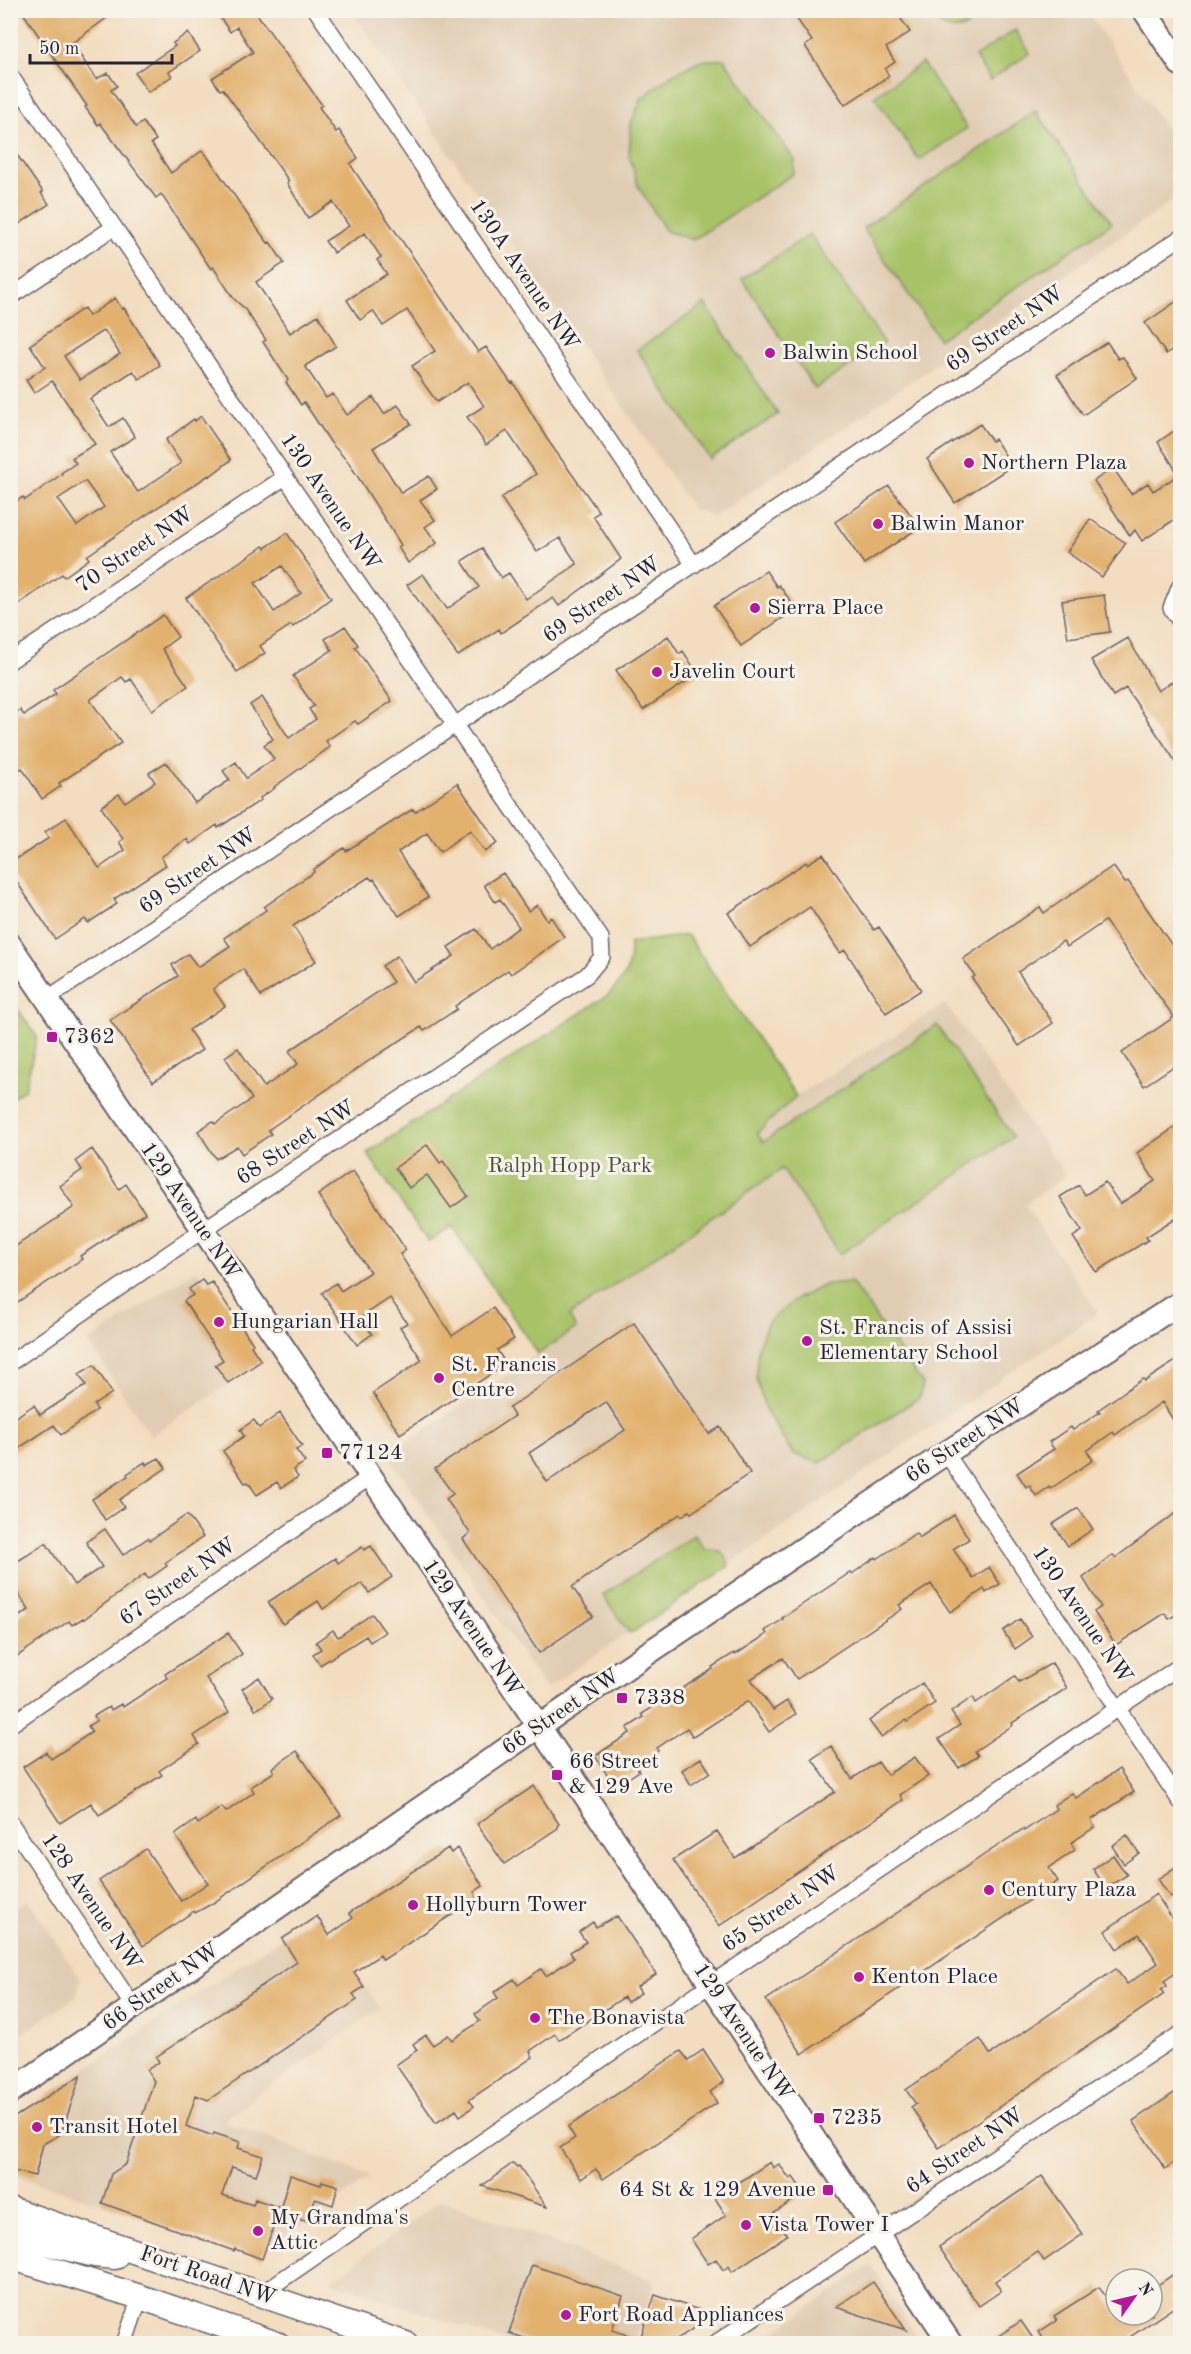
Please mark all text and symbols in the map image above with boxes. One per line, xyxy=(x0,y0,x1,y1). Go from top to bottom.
scale bar xyxy=(30,27,172,65)
text: 50 m xyxy=(39,40,79,58)
street label: 130A Avenue NW xyxy=(465,195,583,355)
street label: 69 Street NW xyxy=(942,282,1068,376)
place label: Balwin School xyxy=(782,342,918,364)
marker: Balwin School xyxy=(763,346,777,360)
street label: 130 Avenue NW xyxy=(276,429,384,575)
place label: Northern Plaza xyxy=(981,452,1127,474)
marker: Northern Plaza xyxy=(962,456,976,470)
street label: 70 Street NW xyxy=(72,503,198,597)
place label: Balwin Manor xyxy=(890,513,1024,535)
marker: Balwin Manor xyxy=(871,517,885,531)
street label: 69 Street NW xyxy=(539,553,665,647)
place label: Sierra Place xyxy=(767,597,883,619)
marker: Sierra Place xyxy=(748,601,762,615)
place label: Javelin Court xyxy=(669,661,796,683)
marker: Javelin Court xyxy=(650,665,664,679)
street label: 69 Street NW xyxy=(135,824,261,918)
place label: 7362 xyxy=(64,1026,115,1048)
marker: 7362 xyxy=(45,1030,59,1044)
street label: 68 Street NW xyxy=(233,1097,359,1189)
street label: 129 Avenue NW xyxy=(136,1138,244,1284)
park label: Ralph Hopp Park xyxy=(488,1155,652,1177)
place label: Hungarian Hall xyxy=(231,1311,379,1333)
marker: Hungarian Hall xyxy=(212,1315,226,1329)
place label: St. Francis of Assisi Elementary School xyxy=(819,1317,1012,1364)
marker: St. Francis of Assisi Elementary School xyxy=(800,1334,814,1348)
place label: St. Francis Centre xyxy=(451,1354,556,1401)
marker: St. Francis Centre xyxy=(432,1371,446,1385)
street label: 66 Street NW xyxy=(902,1395,1028,1487)
place label: 77124 xyxy=(339,1442,403,1464)
marker: 77124 xyxy=(320,1446,334,1460)
street label: 67 Street NW xyxy=(116,1534,240,1630)
street label: 130 Avenue NW xyxy=(1028,1542,1136,1688)
street label: 129 Avenue NW xyxy=(418,1555,526,1701)
street label: 66 Street NW xyxy=(498,1665,624,1759)
place label: 7338 xyxy=(634,1687,685,1709)
marker: 7338 xyxy=(615,1691,629,1705)
place label: 66 Street & 129 Ave xyxy=(569,1751,673,1798)
marker: 66 Street & 129 Ave xyxy=(550,1768,564,1782)
street label: 128 Avenue NW xyxy=(37,1829,145,1975)
street label: 65 Street NW xyxy=(718,1862,844,1956)
place label: Century Plaza xyxy=(1001,1879,1136,1901)
marker: Century Plaza xyxy=(982,1883,996,1897)
place label: Hollyburn Tower xyxy=(425,1894,587,1916)
marker: Hollyburn Tower xyxy=(406,1898,420,1912)
street label: 66 Street NW xyxy=(99,1939,223,2035)
street label: 129 Avenue NW xyxy=(689,1959,797,2105)
place label: Kenton Place xyxy=(871,1966,998,1988)
marker: Kenton Place xyxy=(852,1970,866,1984)
place label: The Bonavista xyxy=(547,2007,685,2029)
marker: The Bonavista xyxy=(528,2011,542,2025)
street label: 64 Street NW xyxy=(902,2104,1028,2198)
place label: 7235 xyxy=(831,2107,882,2129)
marker: 7235 xyxy=(812,2111,826,2125)
place label: Transit Hotel xyxy=(49,2116,178,2138)
marker: Transit Hotel xyxy=(30,2120,44,2134)
place label: 64 St & 129 Avenue xyxy=(619,2179,816,2201)
marker: 64 St & 129 Avenue xyxy=(821,2183,835,2197)
place label: My Grandma's Attic xyxy=(270,2207,409,2254)
place label: Vista Tower I xyxy=(758,2214,889,2236)
marker: Vista Tower I xyxy=(739,2218,753,2232)
marker: My Grandma's Attic xyxy=(251,2224,265,2238)
street label: Fort Road NW xyxy=(137,2242,279,2310)
north arrow xyxy=(1104,2267,1164,2327)
text: N xyxy=(1135,2280,1155,2300)
place label: Fort Road Appliances xyxy=(578,2304,784,2326)
marker: Fort Road Appliances xyxy=(559,2308,573,2322)

